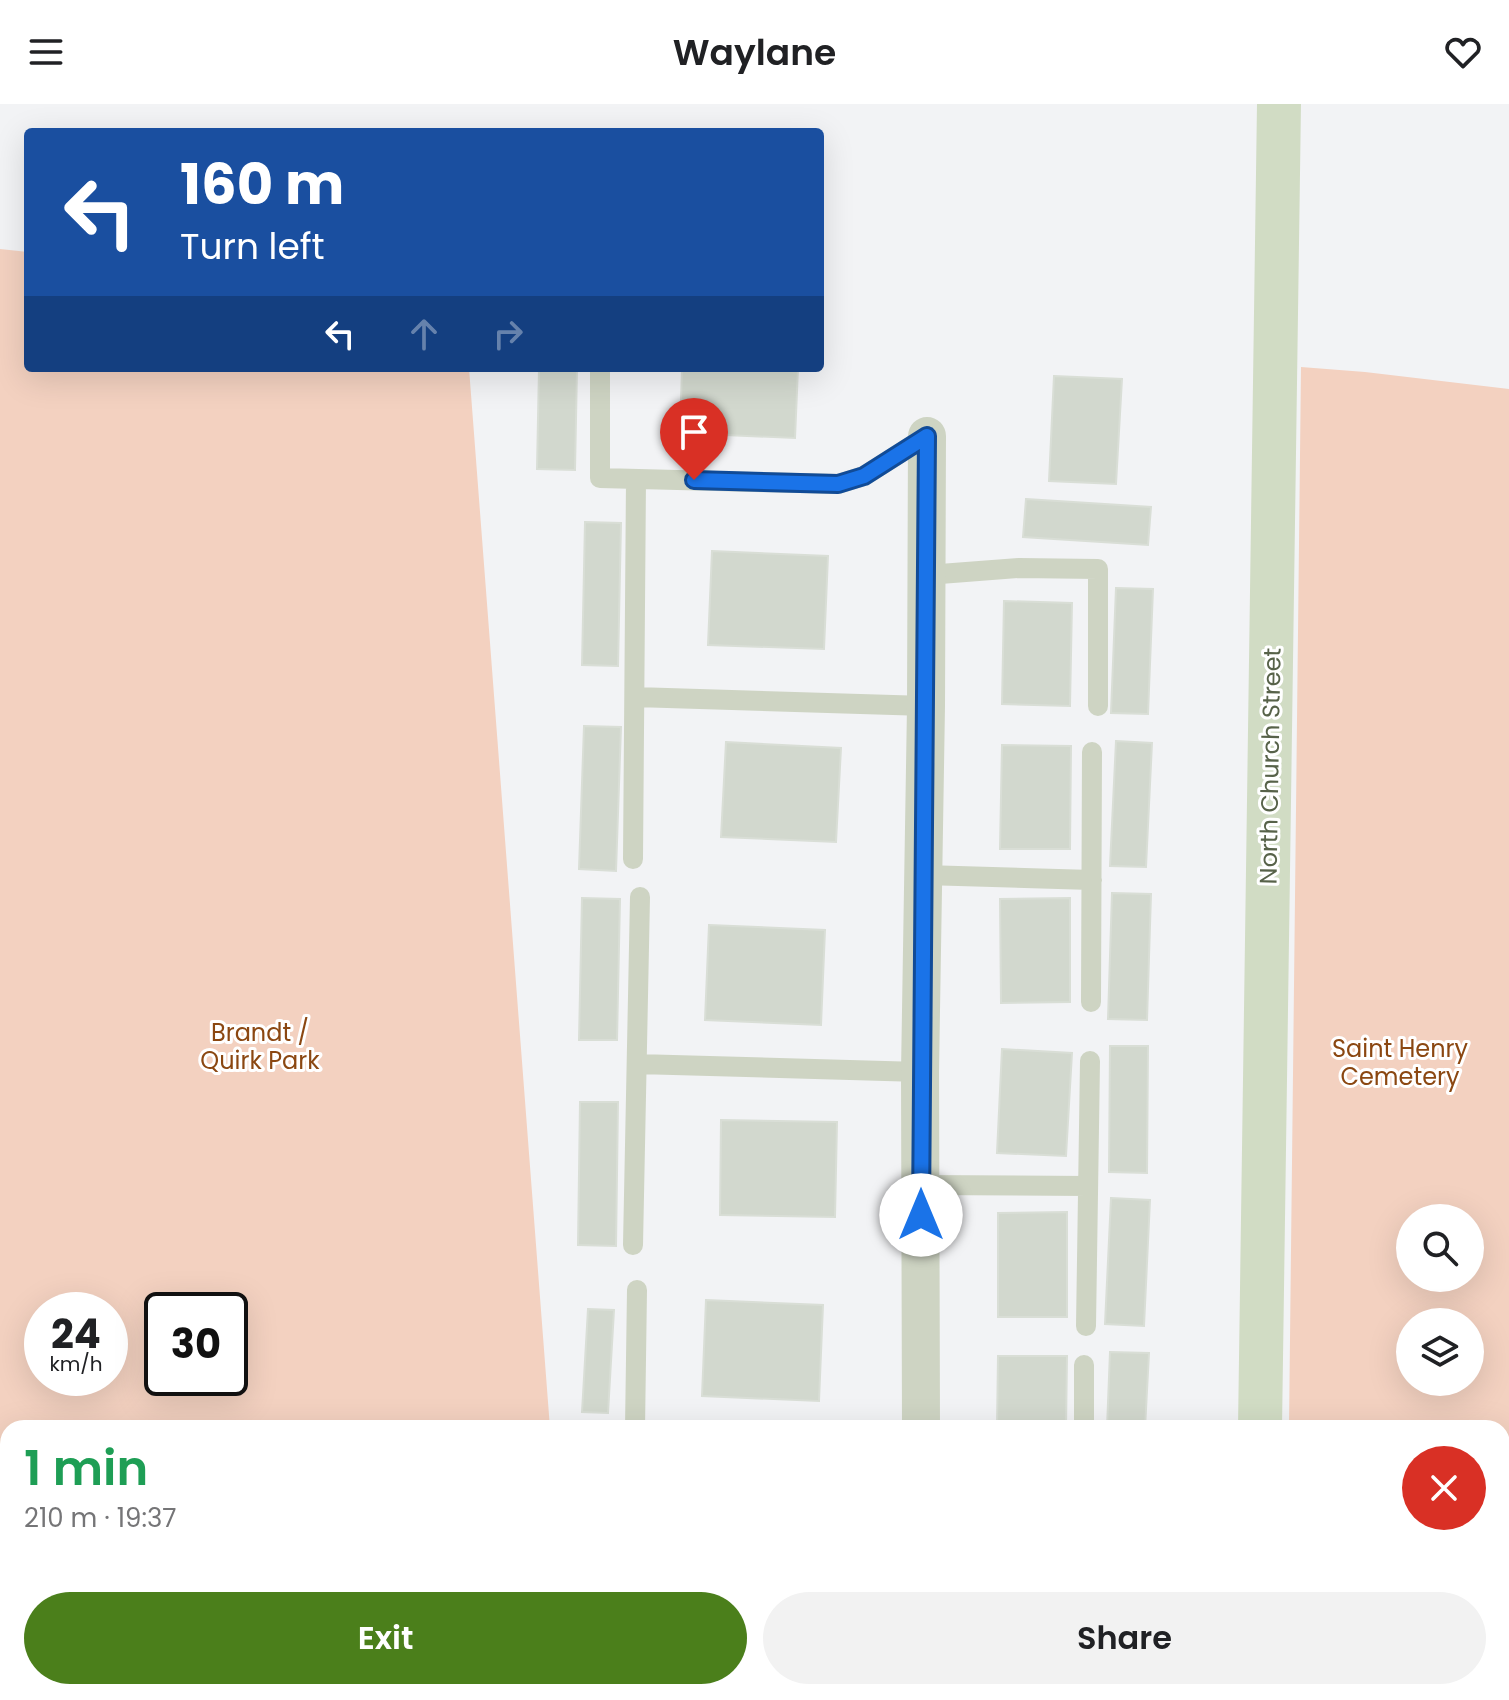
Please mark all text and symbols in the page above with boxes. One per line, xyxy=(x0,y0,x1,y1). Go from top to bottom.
text: Waylane xyxy=(673,27,836,78)
icon: menu xyxy=(24,30,68,74)
icon: heart xyxy=(1441,30,1485,74)
text: 160 m xyxy=(180,145,344,224)
icon: left xyxy=(48,160,152,264)
text: Turn left xyxy=(180,221,325,272)
icon: left xyxy=(318,312,362,356)
icon: ahead xyxy=(402,312,446,356)
icon: right xyxy=(486,312,530,356)
pin xyxy=(660,398,728,480)
icon: arrive xyxy=(672,410,716,454)
street label: North Church Street xyxy=(1251,647,1289,885)
park label: Brandt / Quirk Park xyxy=(200,1016,320,1077)
park label: Saint Henry Cemetery xyxy=(1332,1032,1468,1093)
position arrow xyxy=(879,1173,963,1257)
map controls xyxy=(1396,1204,1484,1396)
button: search xyxy=(1396,1204,1484,1292)
speed limit sign: 30 xyxy=(144,1292,248,1396)
text: 24 xyxy=(51,1306,101,1362)
button: layers xyxy=(1396,1308,1484,1396)
text: km/h xyxy=(49,1350,103,1378)
text: 1 min xyxy=(24,1435,148,1502)
button: close xyxy=(1402,1446,1486,1530)
text: 210 m · 19:37 xyxy=(24,1500,176,1536)
button: Exit xyxy=(24,1592,747,1684)
button: Share xyxy=(763,1592,1486,1684)

